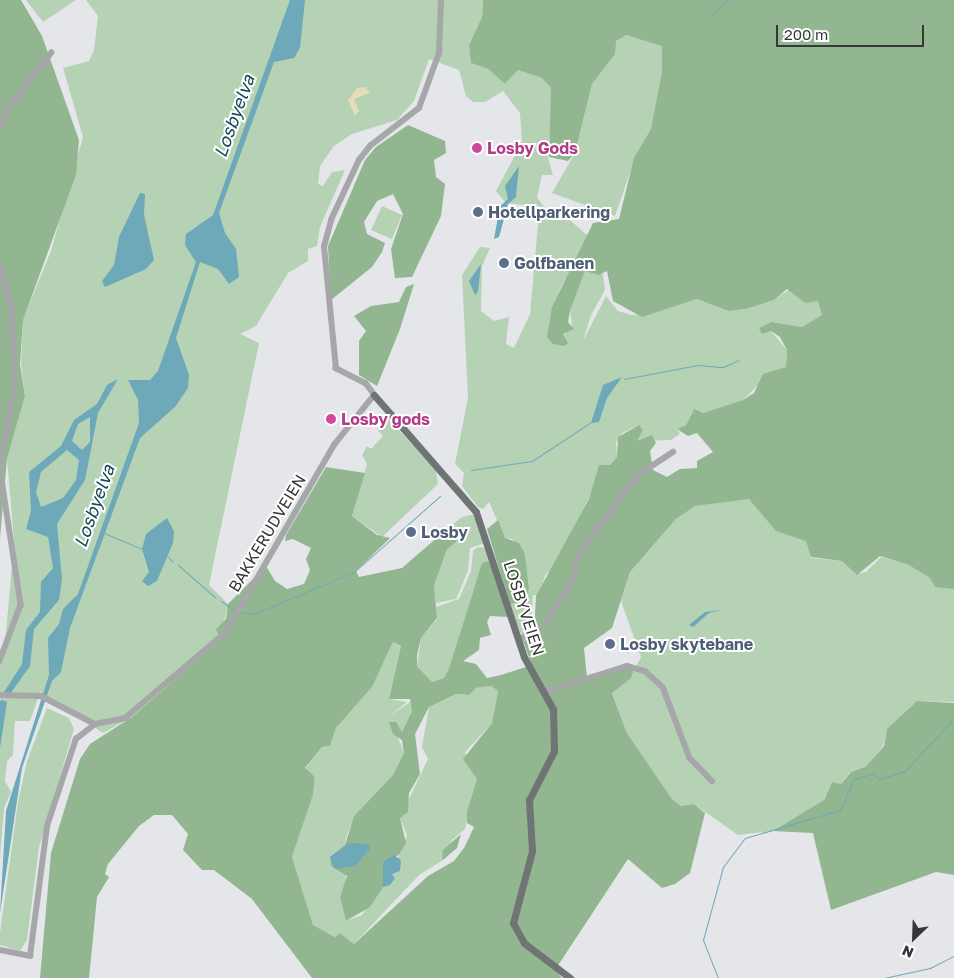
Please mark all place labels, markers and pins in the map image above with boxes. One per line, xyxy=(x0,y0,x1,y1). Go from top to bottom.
place label: Losby Gods xyxy=(487,138,578,158)
marker: Losby Gods xyxy=(471,142,483,154)
place label: Hotellparkering xyxy=(488,202,610,222)
marker: Hotellparkering xyxy=(472,206,484,218)
place label: Golfbanen xyxy=(514,253,594,273)
marker: Golfbanen xyxy=(498,257,510,269)
place label: Losby gods xyxy=(341,409,430,429)
marker: Losby gods xyxy=(325,413,337,425)
place label: Losby xyxy=(421,522,468,542)
marker: Losby xyxy=(405,526,417,538)
place label: Losby skytebane xyxy=(620,634,753,654)
marker: Losby skytebane xyxy=(604,638,616,650)

